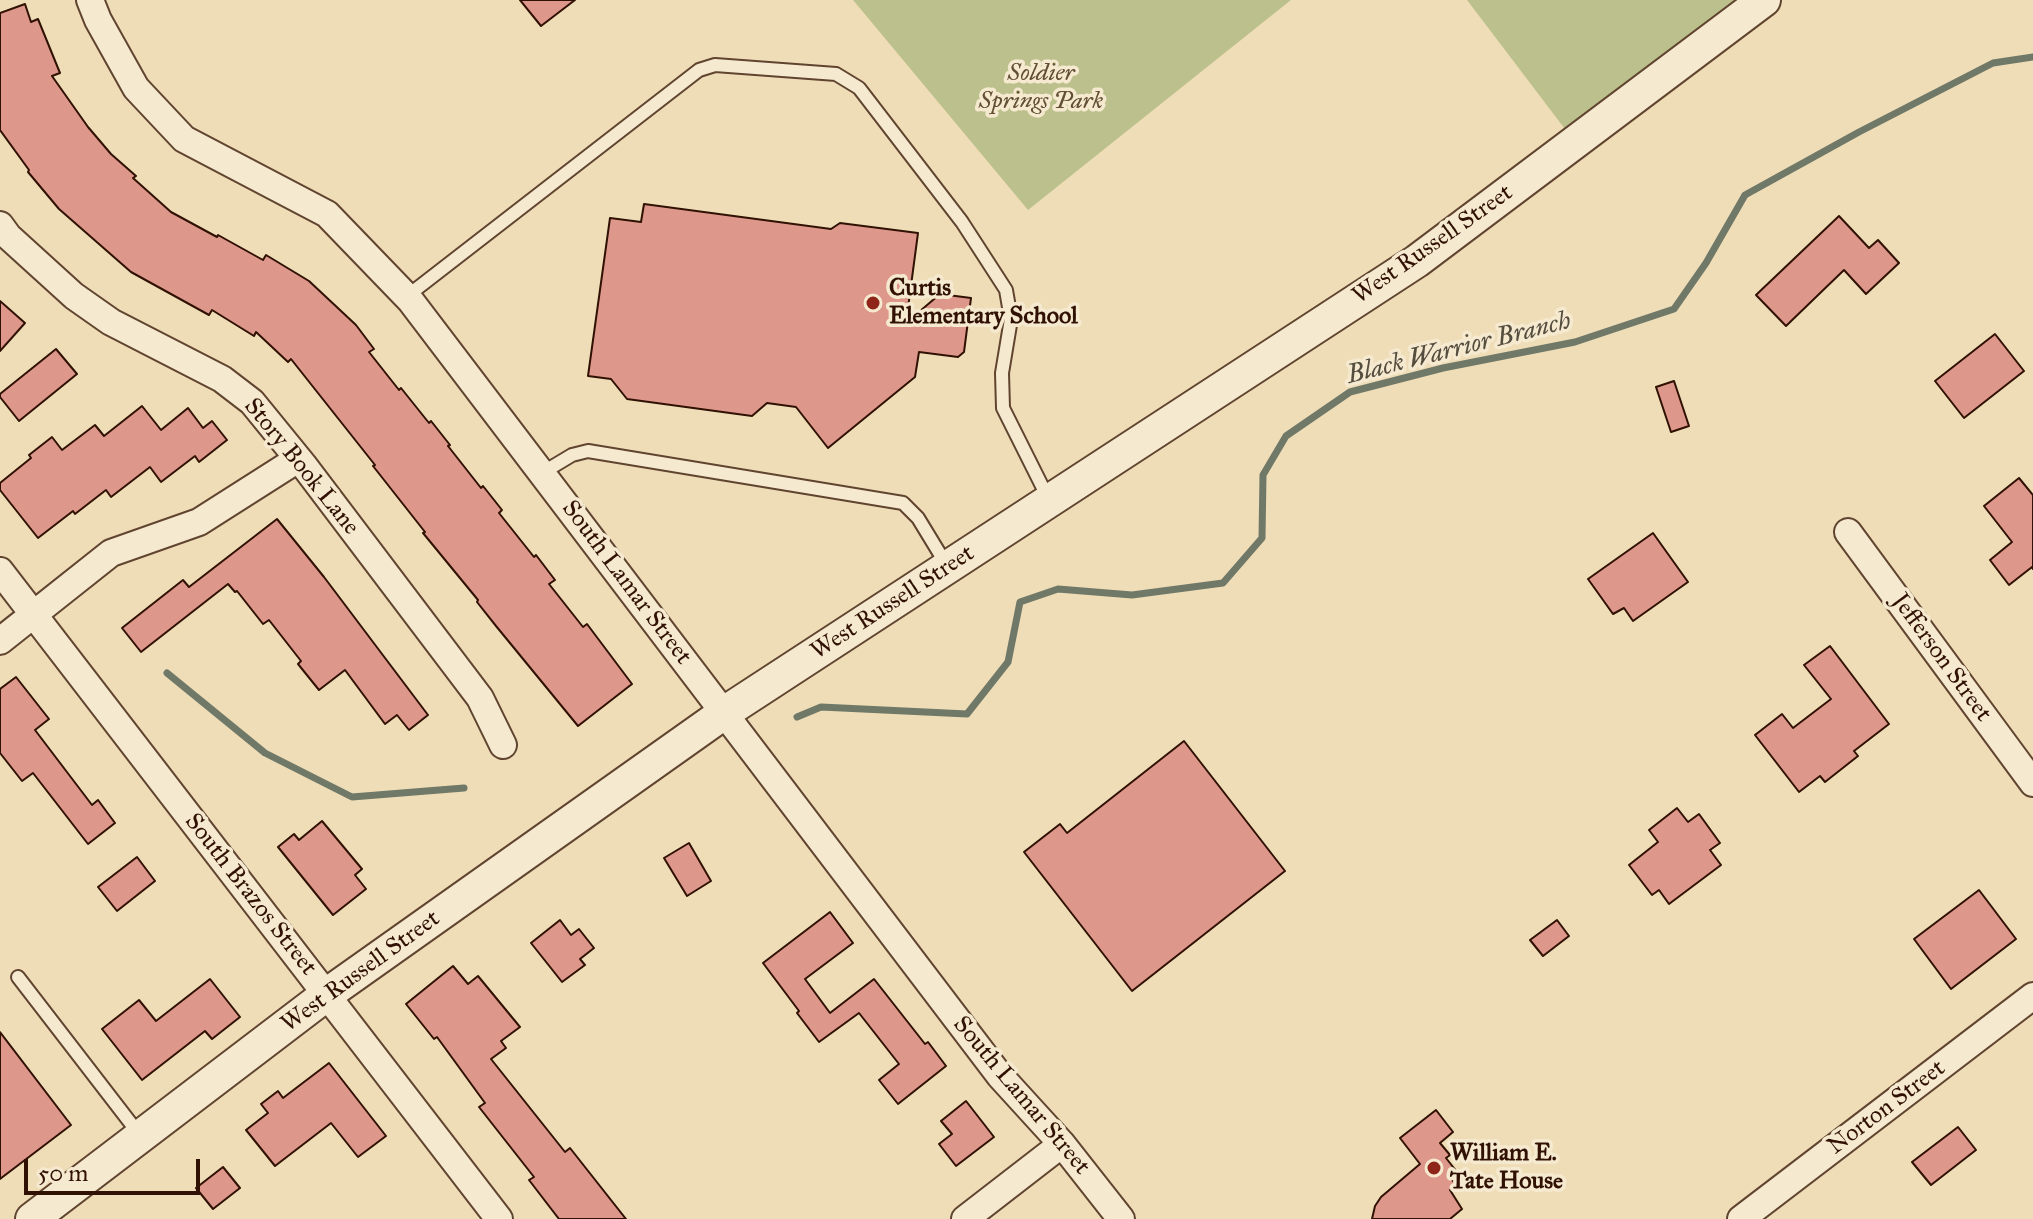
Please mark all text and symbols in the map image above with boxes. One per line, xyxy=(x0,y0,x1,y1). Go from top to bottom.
park label: Soldier Springs Park xyxy=(979,60,1103,116)
street label: West Russell Street xyxy=(1347,179,1519,311)
place label: Curtis Elementary School xyxy=(889,275,1078,331)
marker: Curtis Elementary School xyxy=(864,294,882,312)
water label: Black Warrior Branch xyxy=(1344,306,1574,392)
street label: Story Book Lane xyxy=(237,393,365,541)
street label: South Lamar Street xyxy=(555,495,697,671)
street label: West Russell Street xyxy=(806,539,980,667)
street label: Jefferson Street xyxy=(1885,588,1997,728)
street label: South Brazos Street xyxy=(178,808,322,982)
street label: West Russell Street xyxy=(276,905,446,1039)
street label: South Lamar Street xyxy=(946,1011,1096,1181)
street label: Norton Street xyxy=(1823,1054,1951,1162)
place label: William E. Tate House xyxy=(1450,1140,1563,1196)
scale bar xyxy=(28,1143,204,1193)
text: 50 m xyxy=(38,1158,88,1188)
marker: William E. Tate House xyxy=(1425,1159,1443,1177)

